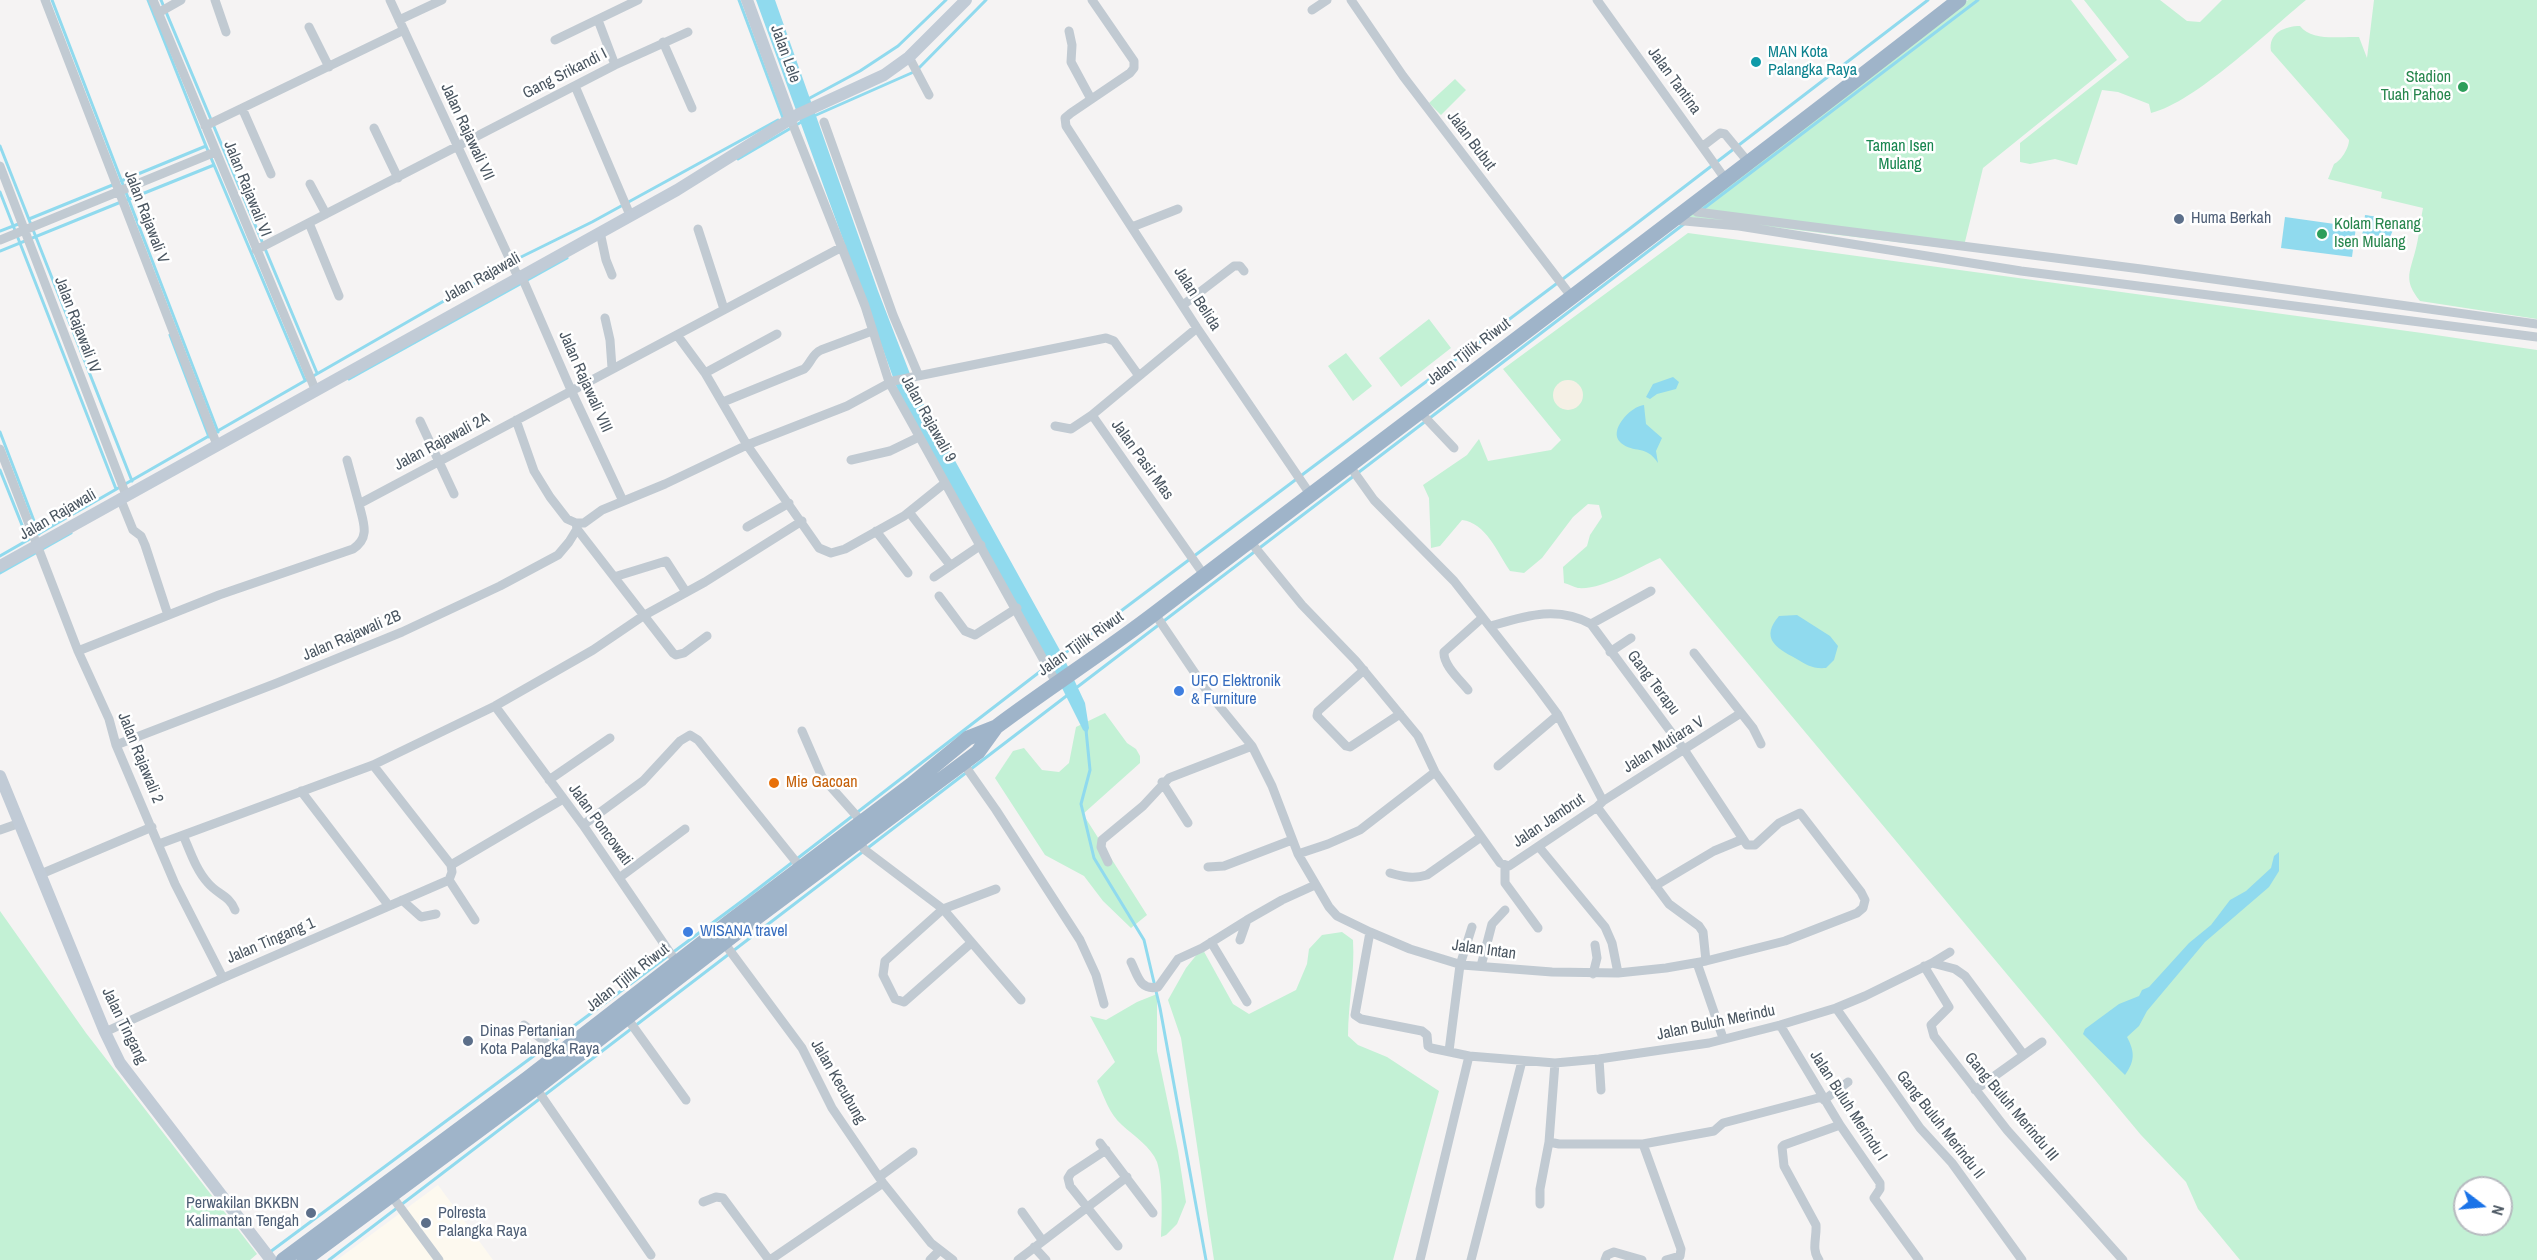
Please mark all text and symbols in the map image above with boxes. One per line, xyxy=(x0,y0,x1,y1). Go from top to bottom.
street label: Jalan Lele xyxy=(766,23,804,85)
place label: MAN Kota Palangka Raya xyxy=(1768,43,1857,81)
street label: Jalan Tantina xyxy=(1643,44,1705,118)
street label: Gang Srikandi I xyxy=(520,45,610,103)
marker: MAN Kota Palangka Raya xyxy=(1749,55,1763,69)
place label: Stadion Tuah Pahoe xyxy=(2381,68,2451,106)
street label: Jalan Rajawali VII xyxy=(436,80,498,184)
marker: Stadion Tuah Pahoe xyxy=(2456,80,2470,94)
street label: Jalan Bubut xyxy=(1442,108,1500,174)
park label: Taman Isen Mulang xyxy=(1866,137,1934,175)
street label: Jalan Rajawali VI xyxy=(219,138,275,240)
street label: Jalan Rajawali V xyxy=(120,168,172,266)
place label: Huma Berkah xyxy=(2191,209,2271,229)
marker: Huma Berkah xyxy=(2172,212,2186,226)
place label: Kolam Renang Isen Mulang xyxy=(2334,215,2421,253)
marker: Kolam Renang Isen Mulang xyxy=(2315,227,2329,241)
street label: Jalan Rajawali xyxy=(440,249,524,307)
street label: Jalan Belida xyxy=(1169,263,1225,335)
street label: Jalan Rajawali IV xyxy=(50,274,104,376)
street label: Jalan Tjilik Riwut xyxy=(1423,314,1515,390)
street label: Jalan Rajawali VIII xyxy=(554,328,616,436)
street label: Jalan Rajawali 9 xyxy=(896,372,960,466)
street label: Jalan Rajawali 2A xyxy=(391,409,493,475)
street label: Jalan Pasir Mas xyxy=(1107,416,1177,504)
street label: Jalan Rajawali xyxy=(16,485,100,545)
street label: Jalan Rajawali 2B xyxy=(300,607,404,665)
street label: Jalan Tjilik Riwut xyxy=(1035,607,1127,681)
street label: Gang Terapu xyxy=(1623,647,1683,719)
place label: UFO Elektronik & Furniture xyxy=(1191,672,1281,710)
marker: UFO Elektronik & Furniture xyxy=(1172,684,1186,698)
street label: Jalan Rajawali 2 xyxy=(113,710,167,806)
street label: Jalan Mutiara V xyxy=(1620,713,1708,777)
place label: Mie Gacoan xyxy=(786,773,857,793)
marker: Mie Gacoan xyxy=(767,776,781,790)
street label: Jalan Poncowati xyxy=(564,780,636,870)
street label: Jalan Jambrut xyxy=(1509,790,1589,852)
street label: Jalan Tingang 1 xyxy=(224,914,318,968)
place label: WISANA travel xyxy=(700,922,787,942)
marker: WISANA travel xyxy=(681,925,695,939)
street label: Jalan Intan xyxy=(1451,936,1517,964)
street label: Jalan Tjilik Riwut xyxy=(583,940,673,1016)
street label: Jalan Tingang xyxy=(97,985,151,1067)
street label: Jalan Buluh Merindu xyxy=(1655,1001,1777,1045)
place label: Dinas Pertanian Kota Palangka Raya xyxy=(480,1022,600,1060)
marker: Dinas Pertanian Kota Palangka Raya xyxy=(461,1034,475,1048)
street label: Jalan Kecubung xyxy=(806,1036,870,1128)
street label: Jalan Buluh Merindu I xyxy=(1805,1047,1891,1165)
street label: Gang Buluh Merindu III xyxy=(1960,1049,2062,1165)
street label: Gang Buluh Merindu II xyxy=(1892,1067,1988,1183)
north arrow xyxy=(2453,1176,2513,1236)
place label: Perwakilan BKKBN Kalimantan Tengah xyxy=(186,1194,299,1232)
text: N xyxy=(2487,1203,2510,1218)
place label: Polresta Palangka Raya xyxy=(438,1204,527,1242)
marker: Perwakilan BKKBN Kalimantan Tengah xyxy=(304,1206,318,1220)
marker: Polresta Palangka Raya xyxy=(419,1216,433,1230)

